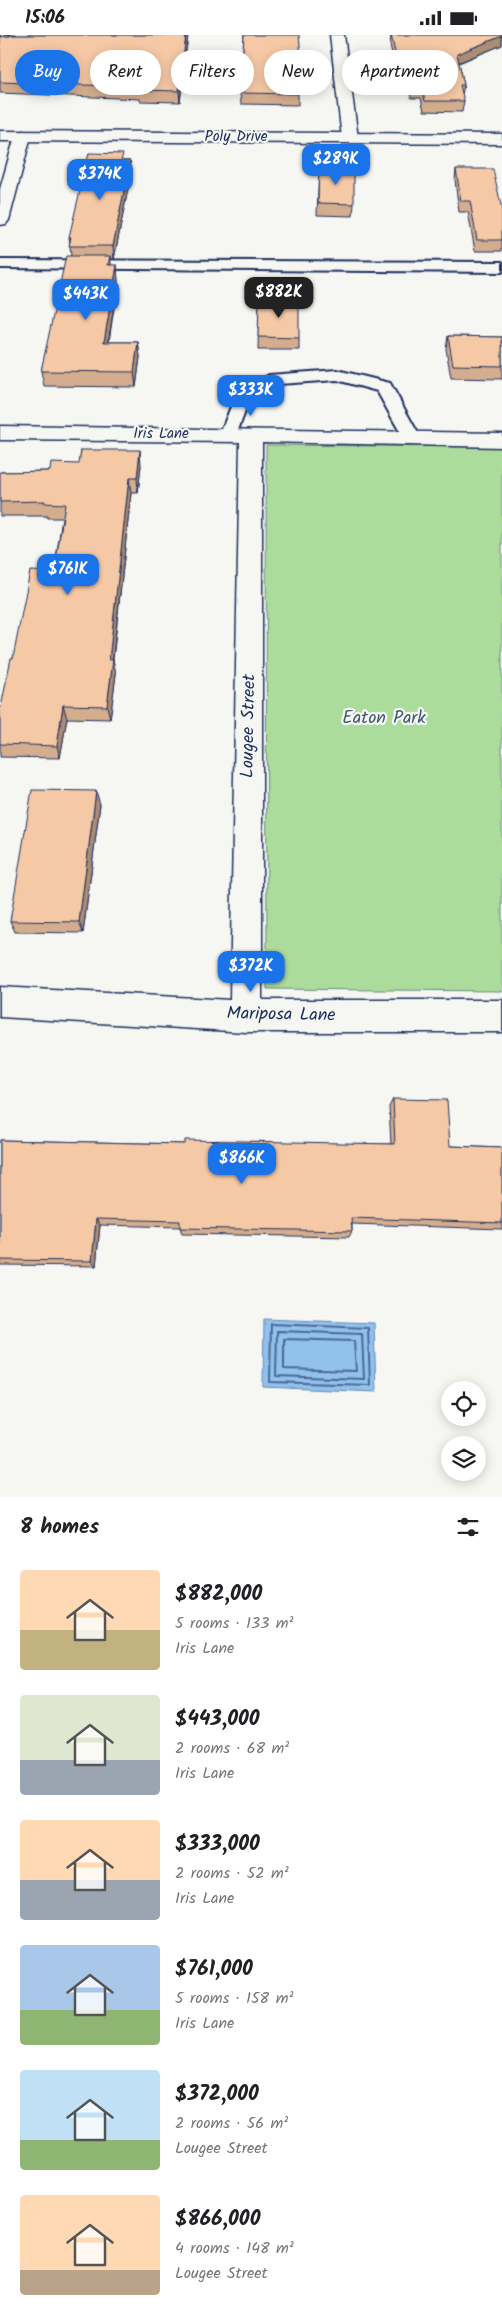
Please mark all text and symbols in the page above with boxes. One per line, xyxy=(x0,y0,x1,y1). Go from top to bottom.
text: 15:06 xyxy=(25,3,65,33)
chip: Buy xyxy=(15,50,80,95)
chip: Rent xyxy=(90,50,161,95)
chip: Filters xyxy=(171,50,254,95)
chip: New xyxy=(264,50,332,95)
chip: Apartment xyxy=(342,50,458,95)
street label: Poly Drive xyxy=(205,125,268,149)
pin: $289K xyxy=(301,143,371,186)
text: $289K xyxy=(313,147,359,172)
pin: $374K xyxy=(65,159,135,201)
text: $374K xyxy=(78,162,122,187)
pin: $882K xyxy=(244,277,314,319)
pin: $443K xyxy=(51,279,121,321)
text: $882K xyxy=(255,280,303,305)
text: $443K xyxy=(63,282,109,307)
pin: $333K xyxy=(216,375,286,417)
text: $333K xyxy=(228,378,274,403)
street label: Iris Lane xyxy=(133,422,189,446)
pin: $761K xyxy=(33,553,103,596)
text: $761K xyxy=(48,557,88,582)
street label: Lougee Street xyxy=(234,673,264,778)
park label: Eaton Park xyxy=(342,704,426,733)
pin: $372K xyxy=(216,951,286,993)
text: $372K xyxy=(229,954,273,979)
street label: Mariposa Lane xyxy=(226,1000,336,1030)
pin: $866K xyxy=(207,1143,277,1185)
text: $866K xyxy=(219,1146,265,1171)
map controls xyxy=(441,1381,486,1481)
button: locate xyxy=(441,1381,486,1426)
button: layers xyxy=(441,1436,486,1481)
text: 8 homes xyxy=(20,1511,99,1544)
icon: filters xyxy=(454,1513,482,1541)
text: $882,000 xyxy=(175,1578,262,1611)
icon: home xyxy=(60,1590,120,1650)
text: 5 rooms · 133 m² xyxy=(175,1611,293,1636)
text: Iris Lane xyxy=(175,1636,234,1661)
text: $443,000 xyxy=(175,1703,260,1736)
icon: home xyxy=(60,1715,120,1775)
text: 2 rooms · 68 m² xyxy=(175,1736,289,1761)
text: Iris Lane xyxy=(175,1761,234,1786)
text: $333,000 xyxy=(175,1828,260,1861)
icon: home xyxy=(60,1840,120,1900)
text: 2 rooms · 52 m² xyxy=(175,1861,289,1886)
text: Iris Lane xyxy=(175,1886,234,1911)
text: $761,000 xyxy=(175,1953,253,1986)
icon: home xyxy=(60,1965,120,2025)
text: 5 rooms · 158 m² xyxy=(175,1986,293,2011)
text: Iris Lane xyxy=(175,2011,234,2036)
text: $372,000 xyxy=(175,2078,259,2111)
icon: home xyxy=(60,2090,120,2150)
text: 2 rooms · 56 m² xyxy=(175,2111,288,2136)
text: Lougee Street xyxy=(175,2136,268,2161)
text: $866,000 xyxy=(175,2203,260,2236)
icon: home xyxy=(60,2215,120,2275)
text: 4 rooms · 148 m² xyxy=(175,2236,294,2261)
text: Lougee Street xyxy=(175,2261,268,2286)

